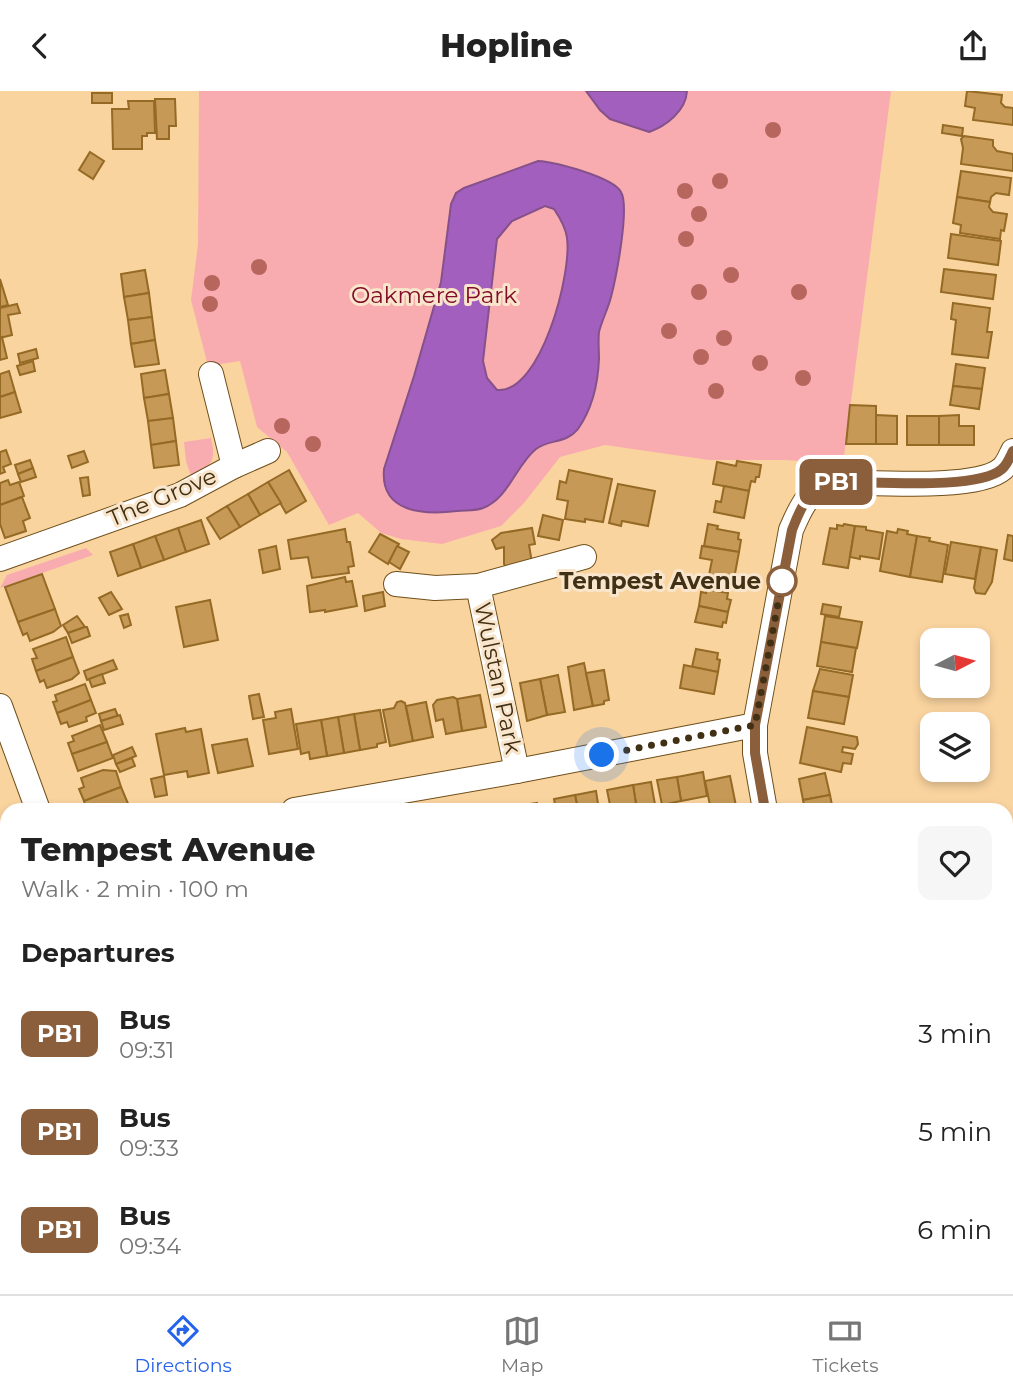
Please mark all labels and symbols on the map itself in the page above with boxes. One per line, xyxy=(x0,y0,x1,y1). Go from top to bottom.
park label: Oakmere Park xyxy=(351,281,517,309)
line badge: PB1 xyxy=(796,459,876,505)
street label: The Grove xyxy=(103,462,221,532)
marker: Tempest Avenue xyxy=(767,566,797,596)
place label: Tempest Avenue xyxy=(559,567,761,595)
street label: Wulstan Park xyxy=(468,600,528,757)
north arrow xyxy=(920,628,990,698)
your location xyxy=(584,737,619,772)

